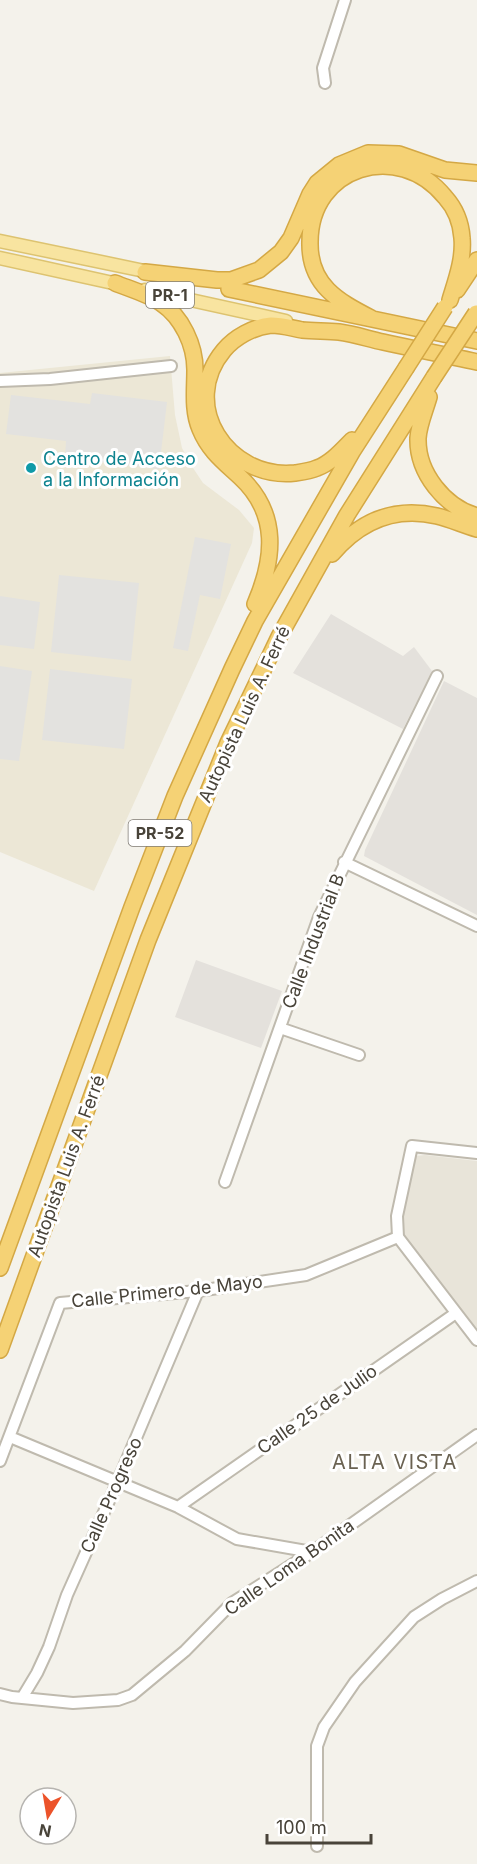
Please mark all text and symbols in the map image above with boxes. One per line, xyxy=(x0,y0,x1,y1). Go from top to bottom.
road number: PR-1 xyxy=(146,282,194,308)
place label: Centro de Acceso a la Información xyxy=(43,448,196,490)
marker: Centro de Acceso a la Información xyxy=(24,461,38,475)
street label: Autopista Luis A. Ferré xyxy=(194,622,294,806)
road number: PR-52 xyxy=(128,820,192,846)
street label: Calle Industrial B xyxy=(278,871,348,1011)
street label: Autopista Luis A. Ferré xyxy=(23,1072,109,1260)
street label: Calle Primero de Mayo xyxy=(70,1271,264,1311)
street label: Calle 25 de Julio xyxy=(253,1360,381,1458)
street label: Calle Progreso xyxy=(76,1434,146,1556)
district label: ALTA VISTA xyxy=(332,1450,458,1474)
street label: Calle Loma Bonita xyxy=(220,1514,358,1620)
north arrow xyxy=(18,1786,78,1846)
scale bar xyxy=(267,1807,370,1845)
text: 100 m xyxy=(276,1817,327,1838)
text: N xyxy=(37,1820,53,1842)

